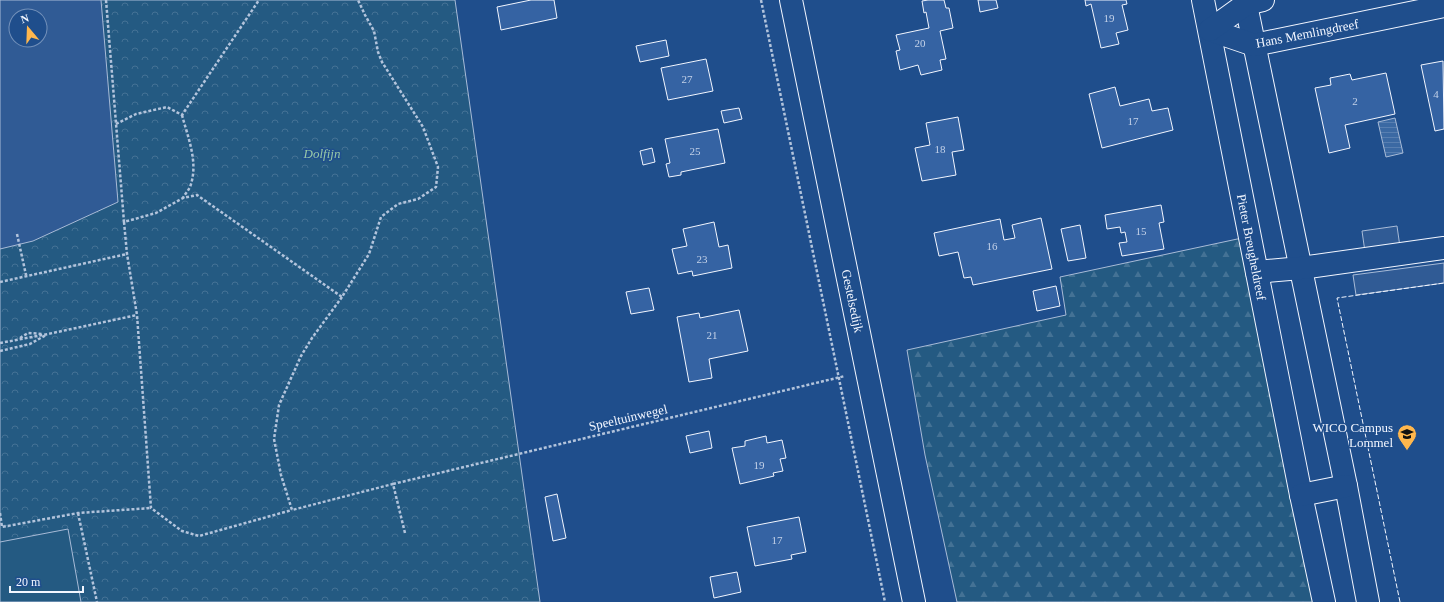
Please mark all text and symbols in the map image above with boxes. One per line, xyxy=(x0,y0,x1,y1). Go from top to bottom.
north arrow xyxy=(8,8,48,48)
text: N xyxy=(19,12,31,26)
house number: 19 xyxy=(1104,12,1115,24)
street label: Hans Memlingdreef xyxy=(1254,16,1360,51)
house number: 20 xyxy=(915,37,926,49)
house number: 27 xyxy=(682,73,693,85)
house number: 4 xyxy=(1433,88,1439,100)
house number: 2 xyxy=(1352,95,1358,107)
house number: 17 xyxy=(1128,115,1139,127)
house number: 18 xyxy=(935,143,946,155)
house number: 25 xyxy=(690,145,701,157)
park label: Dolfijn xyxy=(303,146,340,161)
street label: Pieter Breugheldreef xyxy=(1234,193,1269,302)
house number: 15 xyxy=(1136,225,1147,237)
house number: 16 xyxy=(987,240,998,252)
house number: 23 xyxy=(697,253,708,265)
street label: Gestelsedijk xyxy=(838,268,867,335)
house number: 21 xyxy=(707,329,718,341)
street label: Speeltuinwegel xyxy=(587,401,669,434)
place label: WICO Campus Lommel xyxy=(1312,420,1393,450)
school or university icon: WICO Campus Lommel xyxy=(1396,423,1418,451)
house number: 19 xyxy=(754,459,765,471)
house number: 17 xyxy=(772,534,783,546)
scale bar xyxy=(10,568,83,594)
text: 20 m xyxy=(16,575,41,589)

